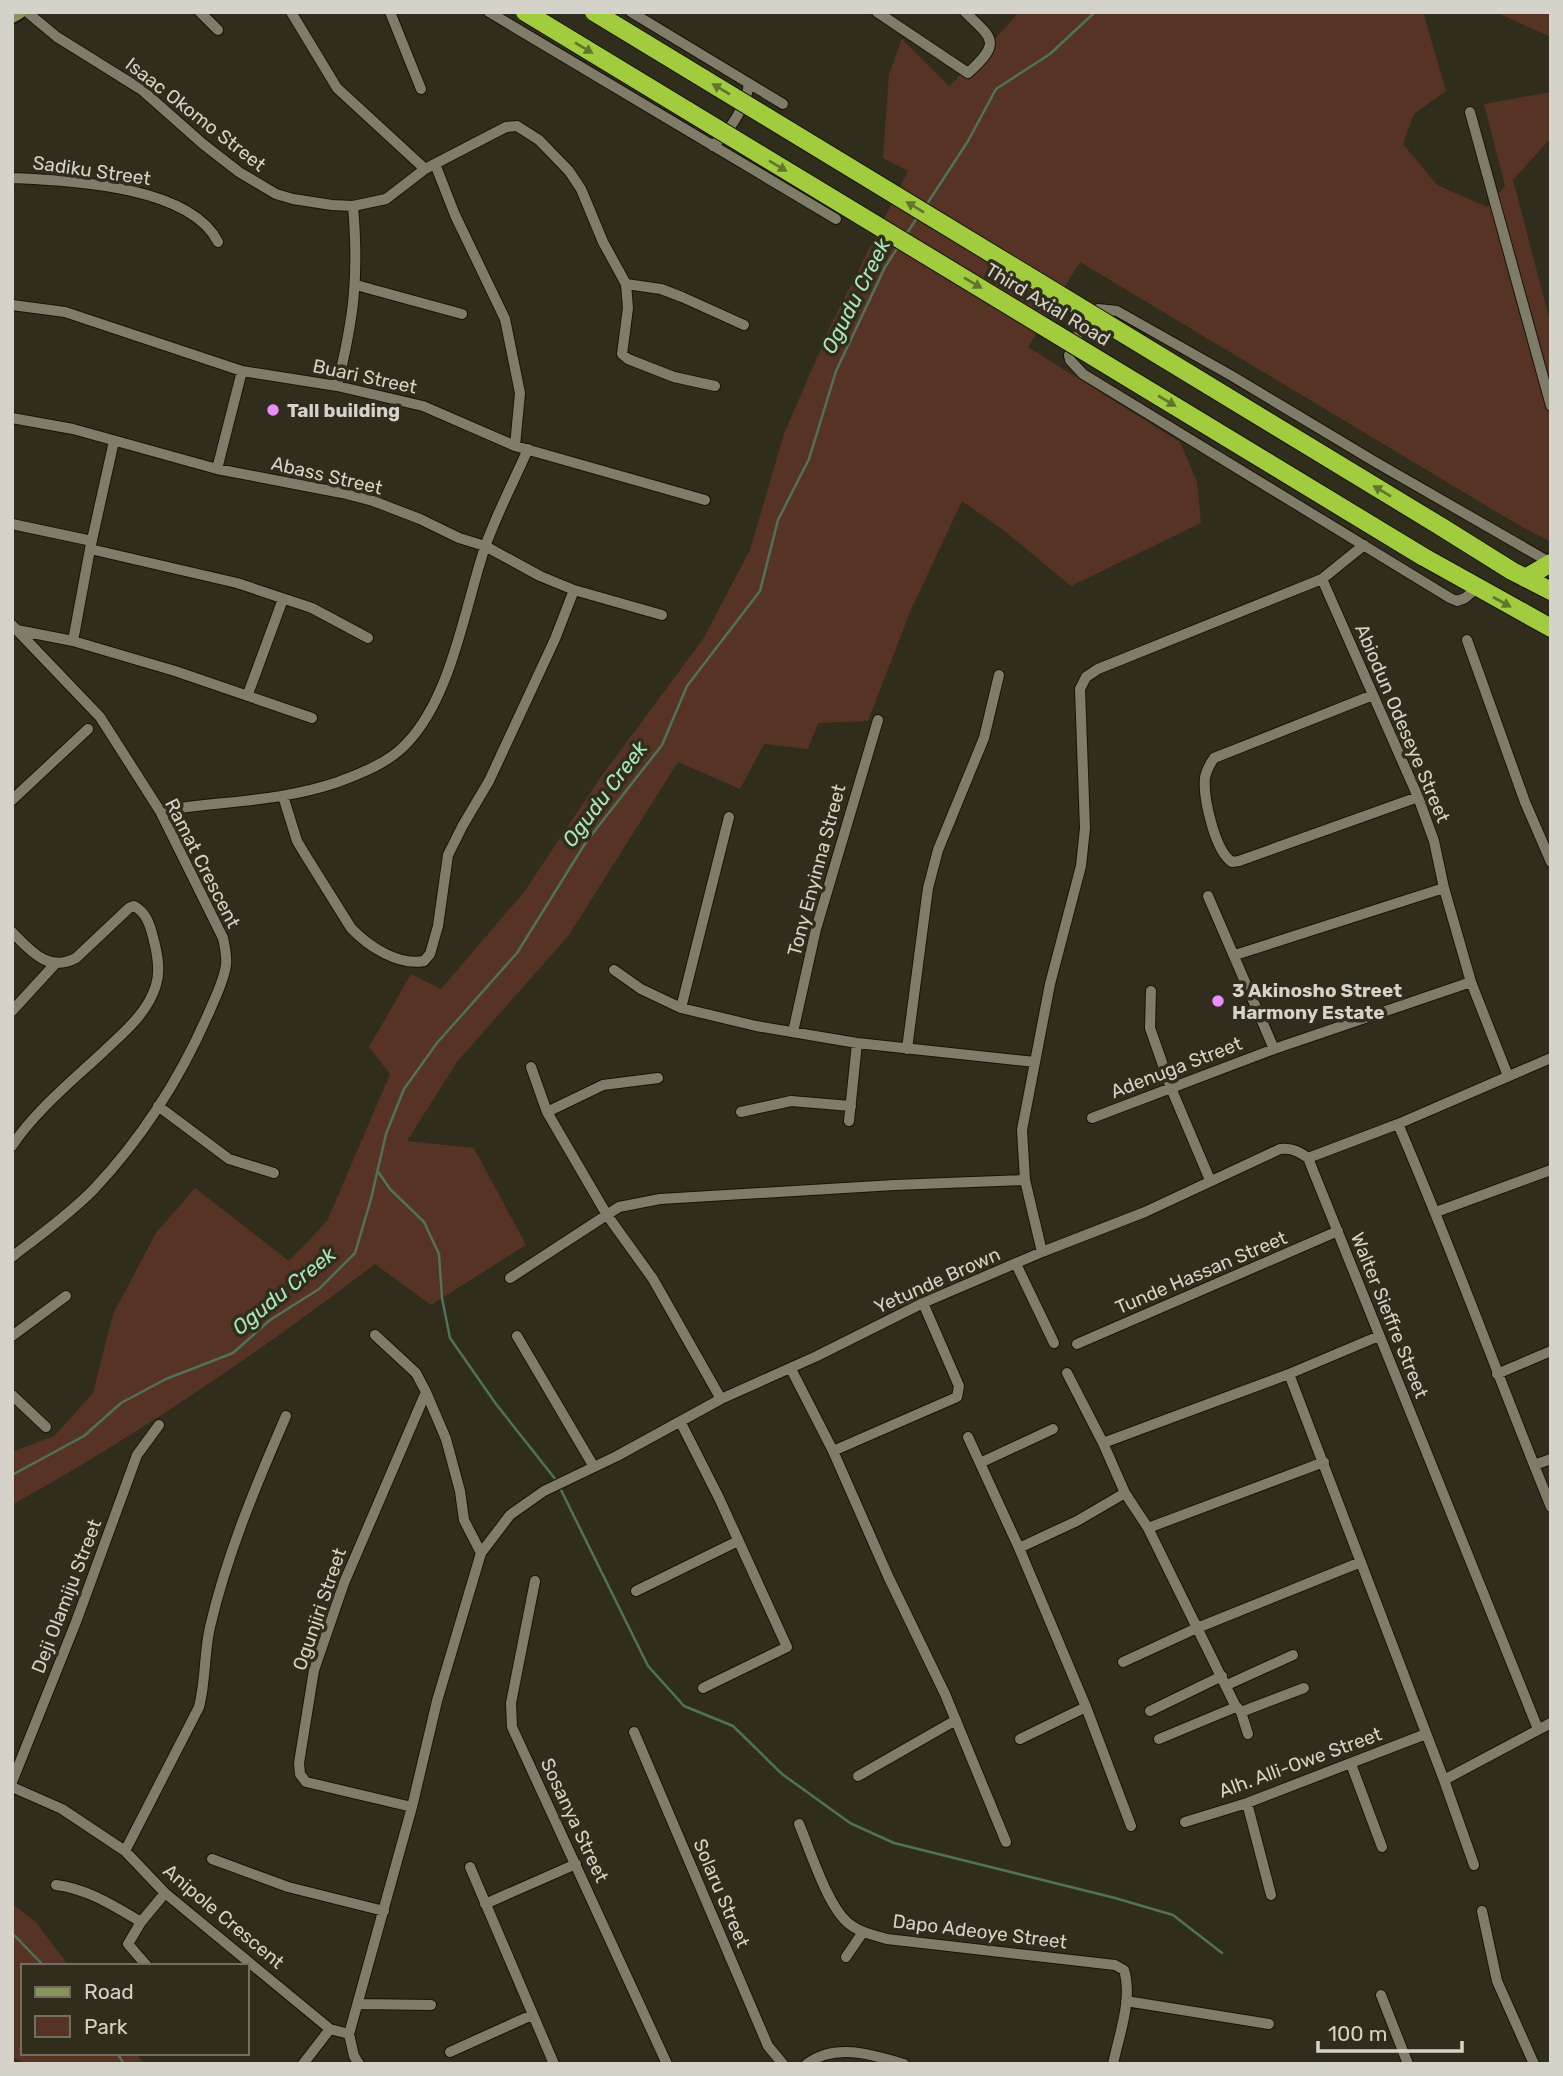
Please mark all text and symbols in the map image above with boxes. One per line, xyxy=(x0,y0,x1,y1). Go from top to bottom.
one-way arrow xyxy=(574,41,593,54)
street label: Isaac Okomo Street xyxy=(121,53,271,177)
one-way arrow xyxy=(711,83,730,95)
street label: Sadiku Street xyxy=(31,151,153,190)
one-way arrow xyxy=(769,159,788,172)
one-way arrow xyxy=(905,201,925,214)
water label: Ogudu Creek xyxy=(816,233,896,358)
street label: Third Axial Road xyxy=(981,258,1114,351)
one-way arrow xyxy=(963,277,982,290)
street label: Buari Street xyxy=(311,354,420,399)
one-way arrow xyxy=(1158,395,1177,408)
place label: Tall building xyxy=(287,399,400,422)
marker: Tall building xyxy=(265,402,281,418)
street label: Abass Street xyxy=(269,452,385,500)
one-way arrow xyxy=(1372,485,1391,497)
one-way arrow xyxy=(1493,596,1513,608)
street label: Abiodun Odeseye Street xyxy=(1350,620,1455,827)
water label: Ogudu Creek xyxy=(557,735,653,851)
street label: Tony Enyinna Street xyxy=(782,781,851,959)
street label: Ramat Crescent xyxy=(160,795,245,932)
place label: 3 Akinosho Street Harmony Estate xyxy=(1232,979,1402,1024)
marker: 3 Akinosho Street Harmony Estate xyxy=(1210,993,1226,1009)
street label: Adenuga Street xyxy=(1107,1032,1246,1103)
street label: Tunde Hassan Street xyxy=(1112,1226,1291,1319)
street label: Walter Sieffre Street xyxy=(1346,1229,1434,1402)
water label: Ogudu Creek xyxy=(227,1241,341,1340)
street label: Yetunde Brown xyxy=(871,1242,1004,1318)
street label: Deji Olamiju Street xyxy=(27,1515,107,1676)
street label: Ogunjiri Street xyxy=(288,1544,351,1673)
street label: Alh. Alli-Owe Street xyxy=(1216,1722,1385,1803)
street label: Sosanya Street xyxy=(536,1754,614,1886)
street label: Solaru Street xyxy=(688,1835,755,1952)
street label: Anipole Crescent xyxy=(158,1859,289,1974)
street label: Dapo Adeoye Street xyxy=(891,1909,1069,1954)
legend xyxy=(21,1964,248,2055)
text: Road xyxy=(84,1979,134,2004)
scale bar xyxy=(1318,2010,1462,2054)
text: Park xyxy=(84,2014,128,2039)
text: 100 m xyxy=(1328,2021,1387,2046)

